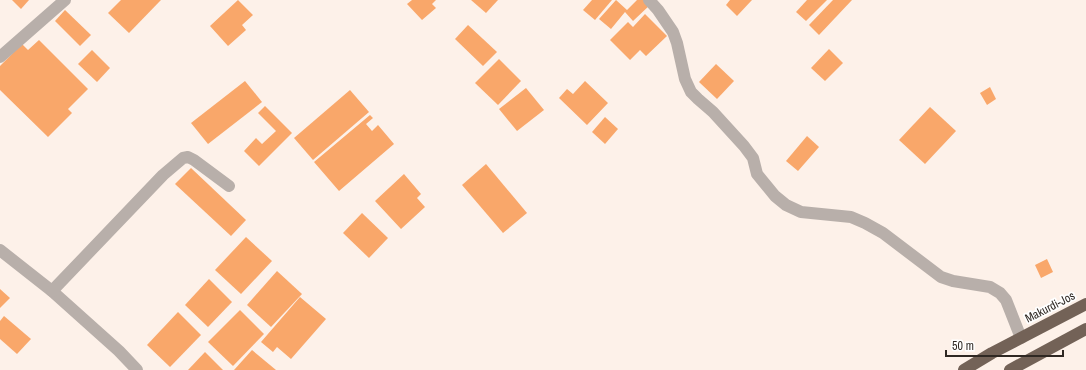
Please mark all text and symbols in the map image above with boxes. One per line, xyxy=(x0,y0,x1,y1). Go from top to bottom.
street label: Makurdi-Jos xyxy=(1022,288,1078,326)
scale bar xyxy=(946,332,1063,358)
text: 50 m xyxy=(952,338,974,354)

